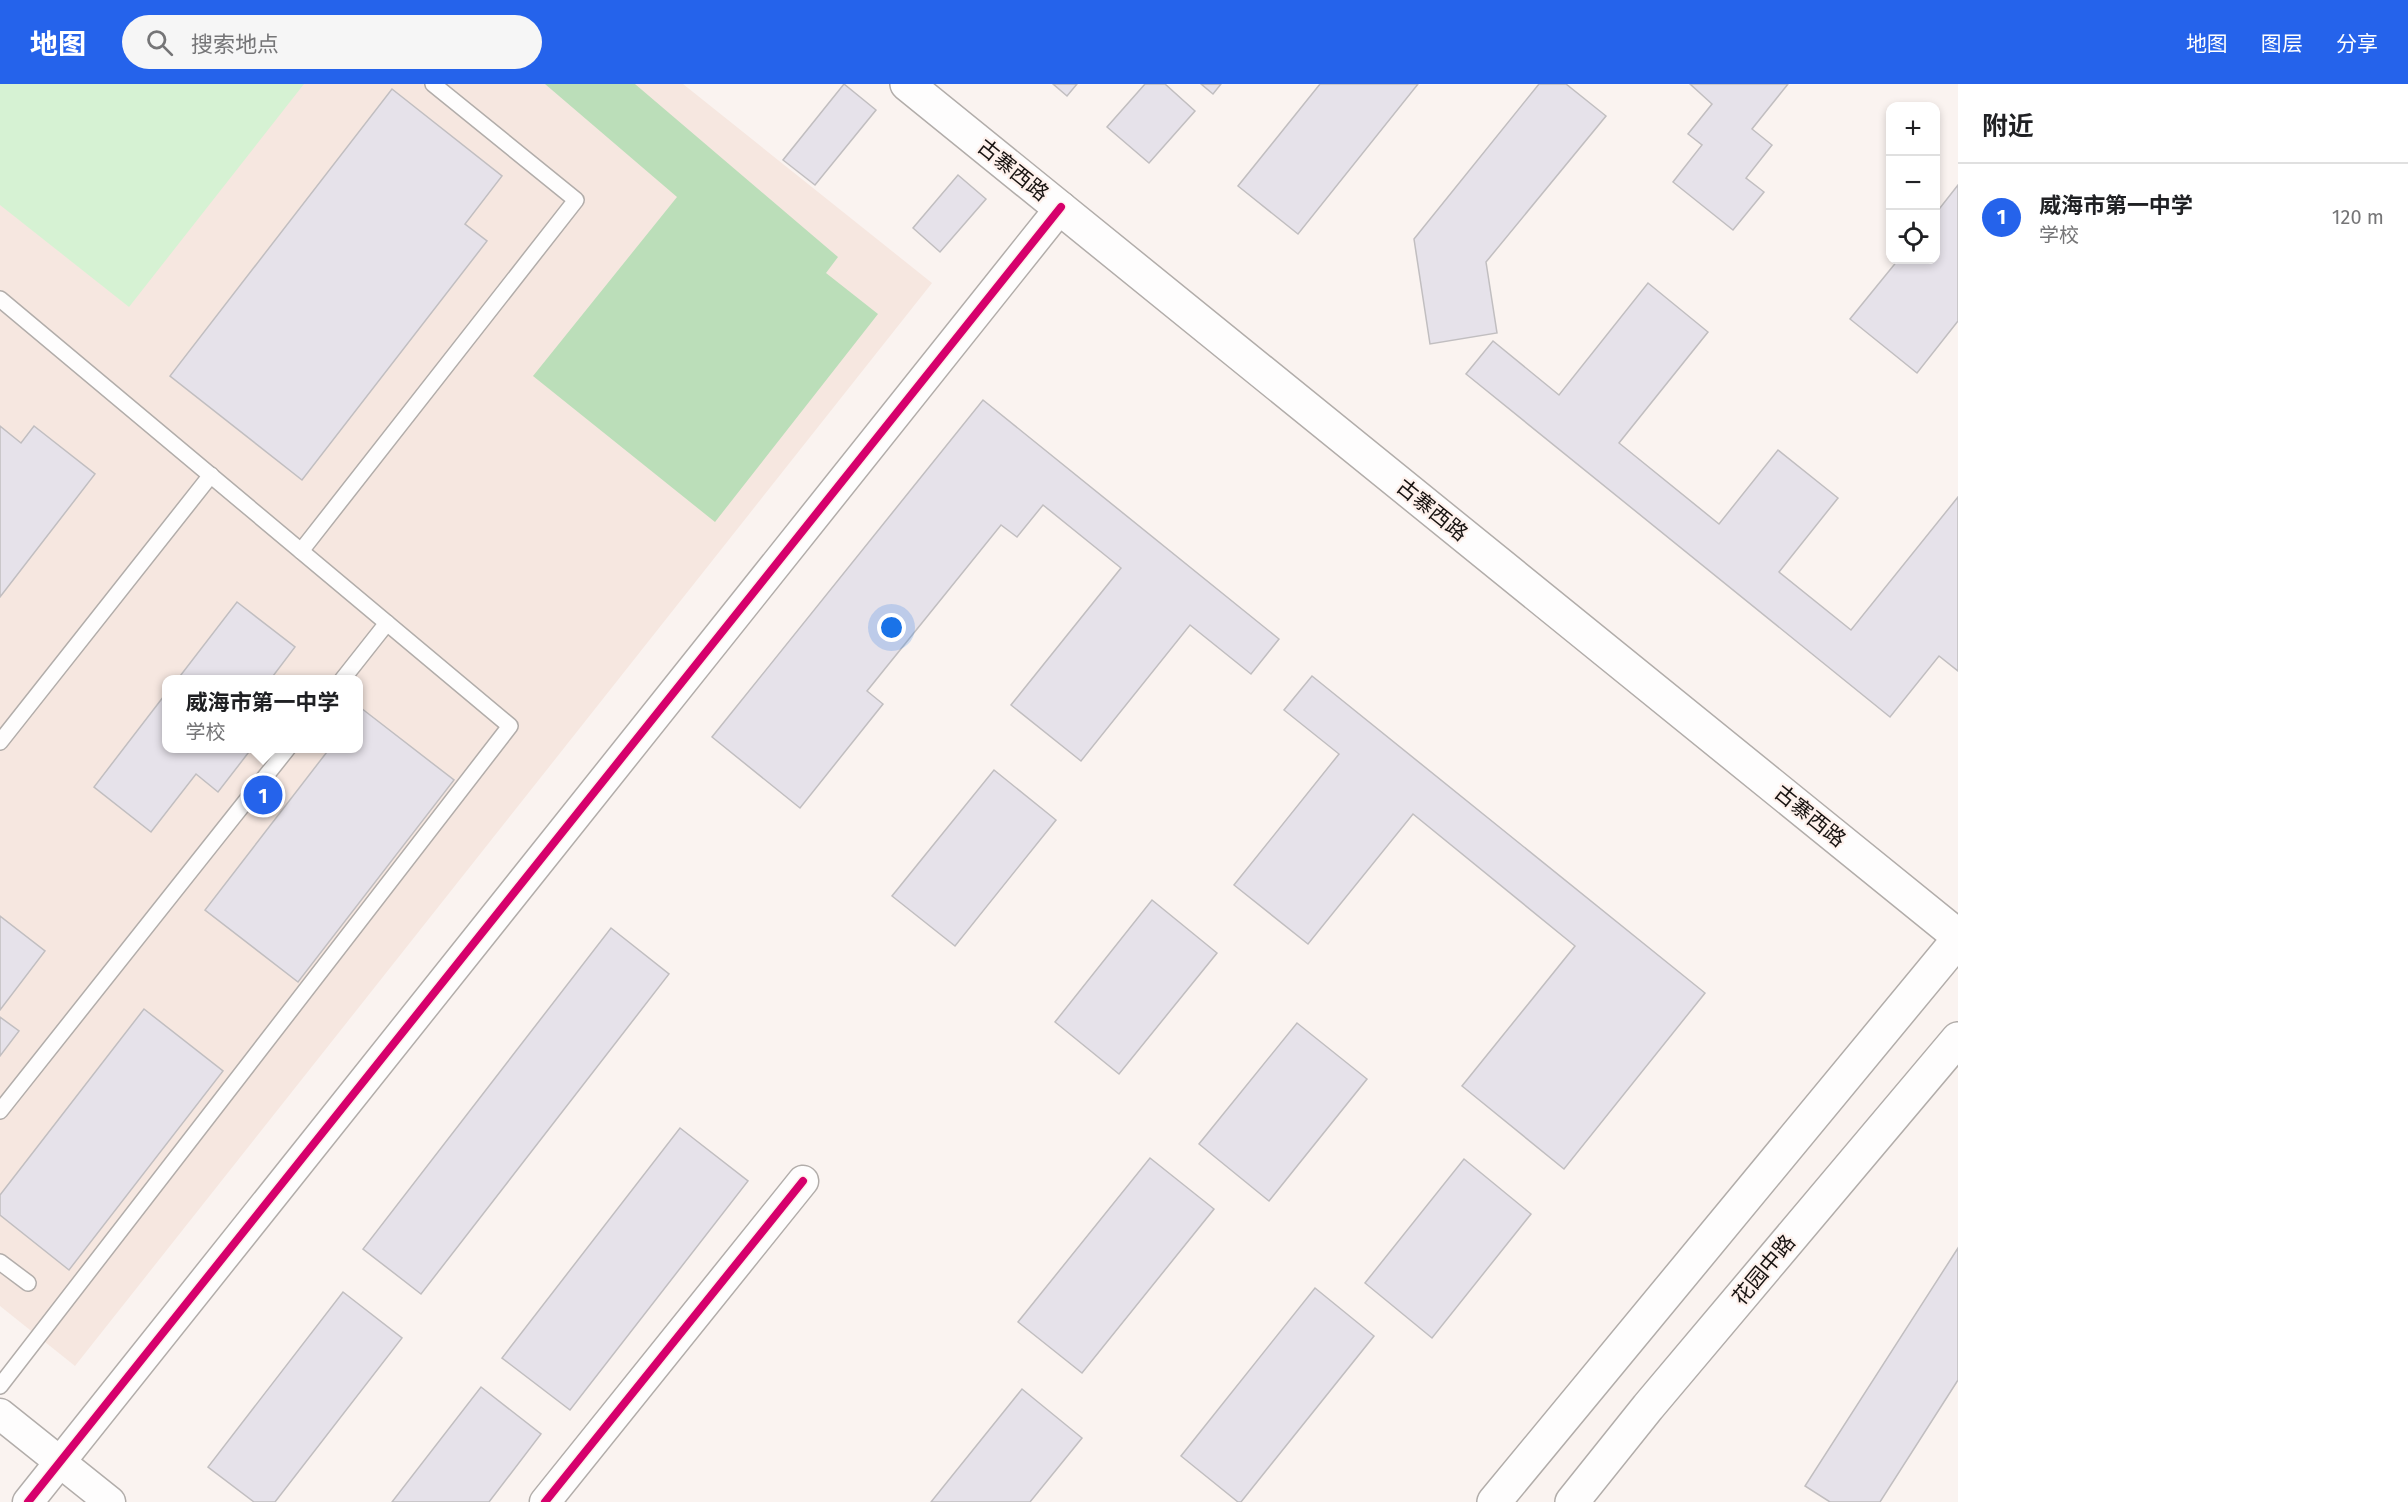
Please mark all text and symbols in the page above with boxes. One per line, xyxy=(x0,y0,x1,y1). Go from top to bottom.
search box xyxy=(122,15,542,69)
icon: search xyxy=(143,26,176,59)
text: 地图 xyxy=(30,28,86,61)
text: 搜索地点 xyxy=(191,31,279,58)
text: 地图 xyxy=(2186,31,2228,57)
text: 图层 xyxy=(2261,31,2303,57)
text: 分享 xyxy=(2336,31,2378,57)
map controls xyxy=(1886,102,1940,264)
button: + xyxy=(1886,102,1940,156)
text: 附近 xyxy=(1982,111,2034,142)
street label: 古寨西路 xyxy=(972,133,1054,207)
button: − xyxy=(1886,156,1940,210)
text: 威海市第一中学 xyxy=(2039,192,2193,219)
text: 1 xyxy=(1997,205,2006,229)
text: 120 m xyxy=(2332,205,2384,229)
button: locate xyxy=(1886,210,1940,264)
text: 学校 xyxy=(2039,223,2079,247)
street label: 古寨西路 xyxy=(1391,473,1473,547)
your location xyxy=(877,613,906,642)
popup xyxy=(162,675,363,753)
text: 威海市第一中学 xyxy=(185,689,340,716)
text: 学校 xyxy=(185,720,225,744)
pin: 1 xyxy=(244,772,282,818)
street label: 古寨西路 xyxy=(1769,779,1851,853)
street label: 花园中路 xyxy=(1727,1229,1801,1311)

